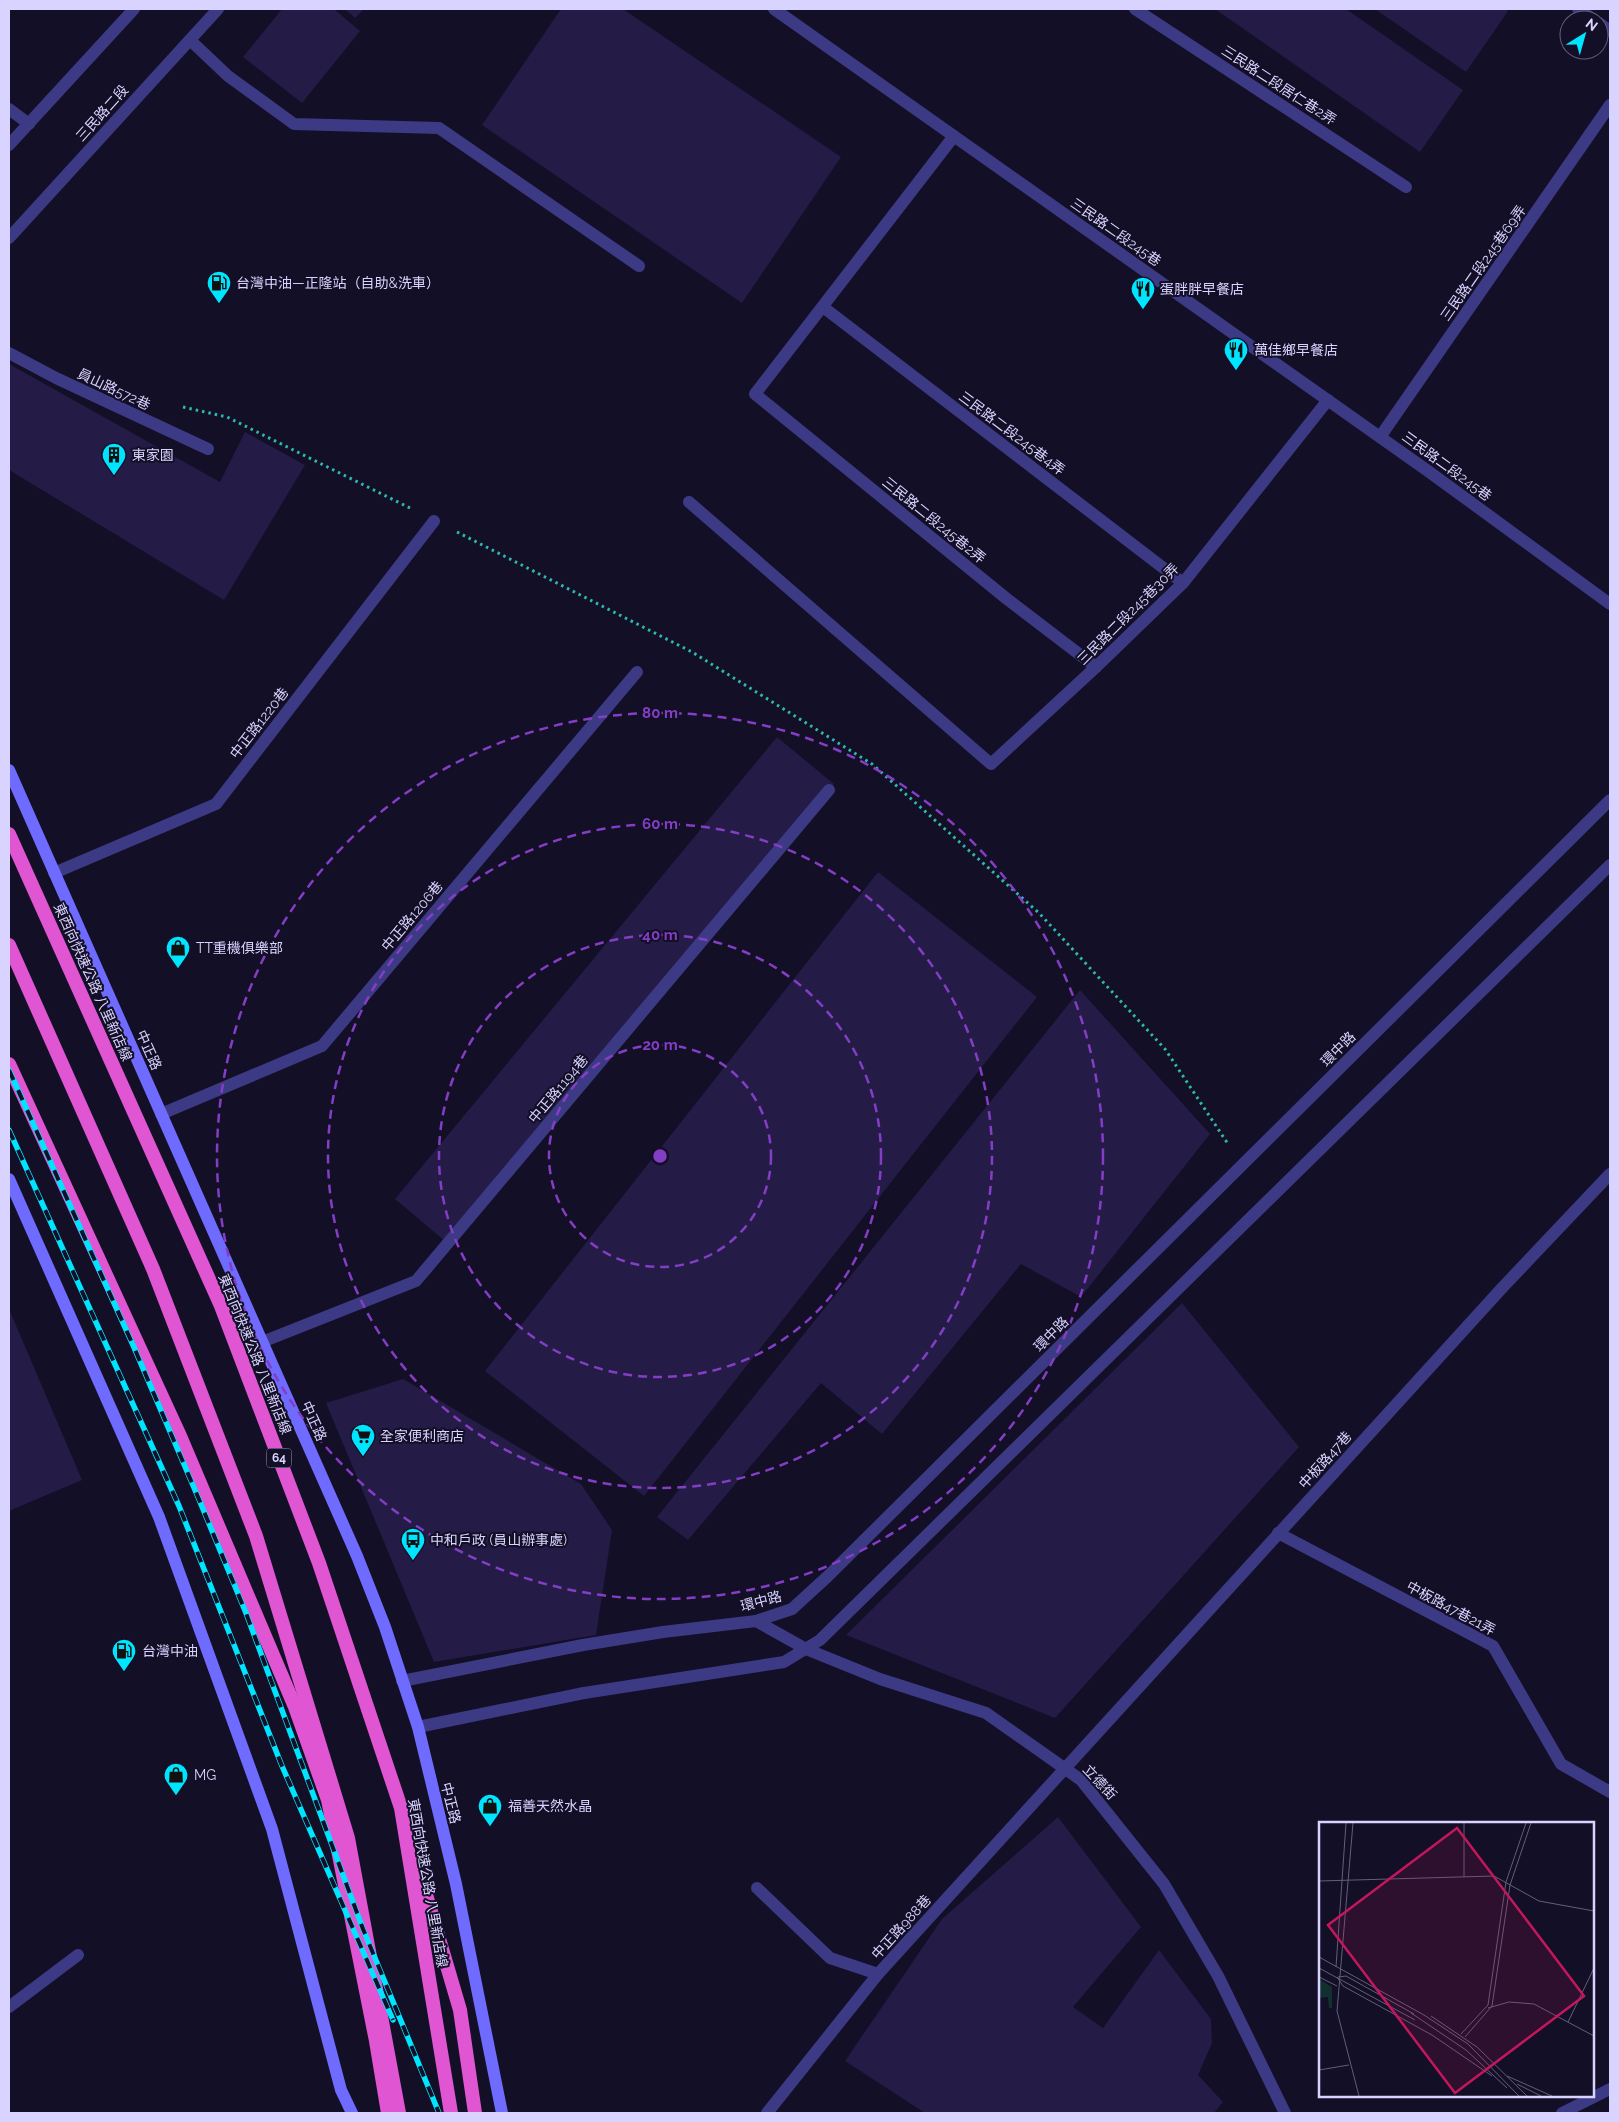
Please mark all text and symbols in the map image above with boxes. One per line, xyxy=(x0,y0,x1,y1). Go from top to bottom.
north arrow xyxy=(1559,10,1609,60)
text: N xyxy=(1583,15,1601,34)
street label: 三民路二段居仁巷2弄 xyxy=(1219,42,1339,128)
street label: 三民路二段 xyxy=(73,82,131,144)
street label: 三民路二段245巷 xyxy=(1068,195,1164,269)
street label: 三民路二段245巷69弄 xyxy=(1437,202,1529,324)
fuel station icon: 台灣中油—正隆站（自助&洗車） xyxy=(206,270,232,304)
place label: 台灣中油—正隆站（自助&洗車） xyxy=(236,275,440,291)
restaurant icon: 蛋胖胖早餐店 xyxy=(1130,276,1156,310)
place label: 蛋胖胖早餐店 xyxy=(1160,281,1244,297)
restaurant icon: 萬佳鄉早餐店 xyxy=(1223,337,1249,371)
place label: 萬佳鄉早餐店 xyxy=(1254,342,1338,358)
street label: 員山路572巷 xyxy=(75,365,153,413)
street label: 三民路二段245巷4弄 xyxy=(956,388,1068,478)
street label: 三民路二段245巷 xyxy=(1399,428,1495,504)
building icon: 東家園 xyxy=(101,442,127,476)
place label: 東家園 xyxy=(132,447,174,463)
street label: 三民路二段245巷2弄 xyxy=(879,474,989,566)
street label: 三民路二段245巷30弄 xyxy=(1074,560,1182,668)
street label: 中正路1220巷 xyxy=(226,685,292,761)
text: 80 m xyxy=(642,704,678,722)
text: 60 m xyxy=(642,815,678,833)
street label: 中正路1206巷 xyxy=(378,878,446,954)
street label: 東西向快速公路 八里新店線 xyxy=(51,900,135,1064)
text: 40 m xyxy=(642,926,678,944)
shop icon: TT重機俱樂部 xyxy=(165,935,191,969)
place label: TT重機俱樂部 xyxy=(196,940,283,956)
street label: 中正路 xyxy=(133,1028,165,1072)
street label: 環中路 xyxy=(1317,1028,1359,1070)
text: 20 m xyxy=(642,1036,678,1054)
street label: 中正路1194巷 xyxy=(525,1052,591,1126)
centre of rings xyxy=(651,1147,669,1165)
street label: 東西向快速公路 八里新店線 xyxy=(215,1271,295,1437)
street label: 環中路 xyxy=(1030,1313,1072,1355)
street label: 中正路 xyxy=(298,1399,330,1443)
supermarket icon: 全家便利商店 xyxy=(350,1423,376,1457)
place label: 全家便利商店 xyxy=(380,1428,464,1444)
street label: 中板路47巷 xyxy=(1295,1428,1355,1492)
road number: 64 xyxy=(266,1449,292,1468)
bus stop icon: 中和戶政 (員山辦事處) xyxy=(400,1527,426,1561)
place label: 中和戶政 (員山辦事處) xyxy=(430,1532,567,1548)
street label: 中板路47巷21弄 xyxy=(1404,1578,1498,1638)
street label: 環中路 xyxy=(739,1588,783,1614)
fuel station icon: 台灣中油 xyxy=(111,1638,137,1672)
place label: 台灣中油 xyxy=(142,1643,198,1659)
street label: 立德街 xyxy=(1080,1761,1120,1803)
shop icon: MG xyxy=(163,1762,189,1796)
place label: MG xyxy=(194,1767,216,1783)
street label: 中正路 xyxy=(438,1781,464,1825)
shop icon: 福善天然水晶 xyxy=(477,1793,503,1827)
street label: 東西向快速公路 八里新店線 xyxy=(405,1797,451,1969)
place label: 福善天然水晶 xyxy=(508,1798,592,1814)
inset map xyxy=(1319,1822,1594,2097)
street label: 中正路988巷 xyxy=(868,1892,934,1962)

